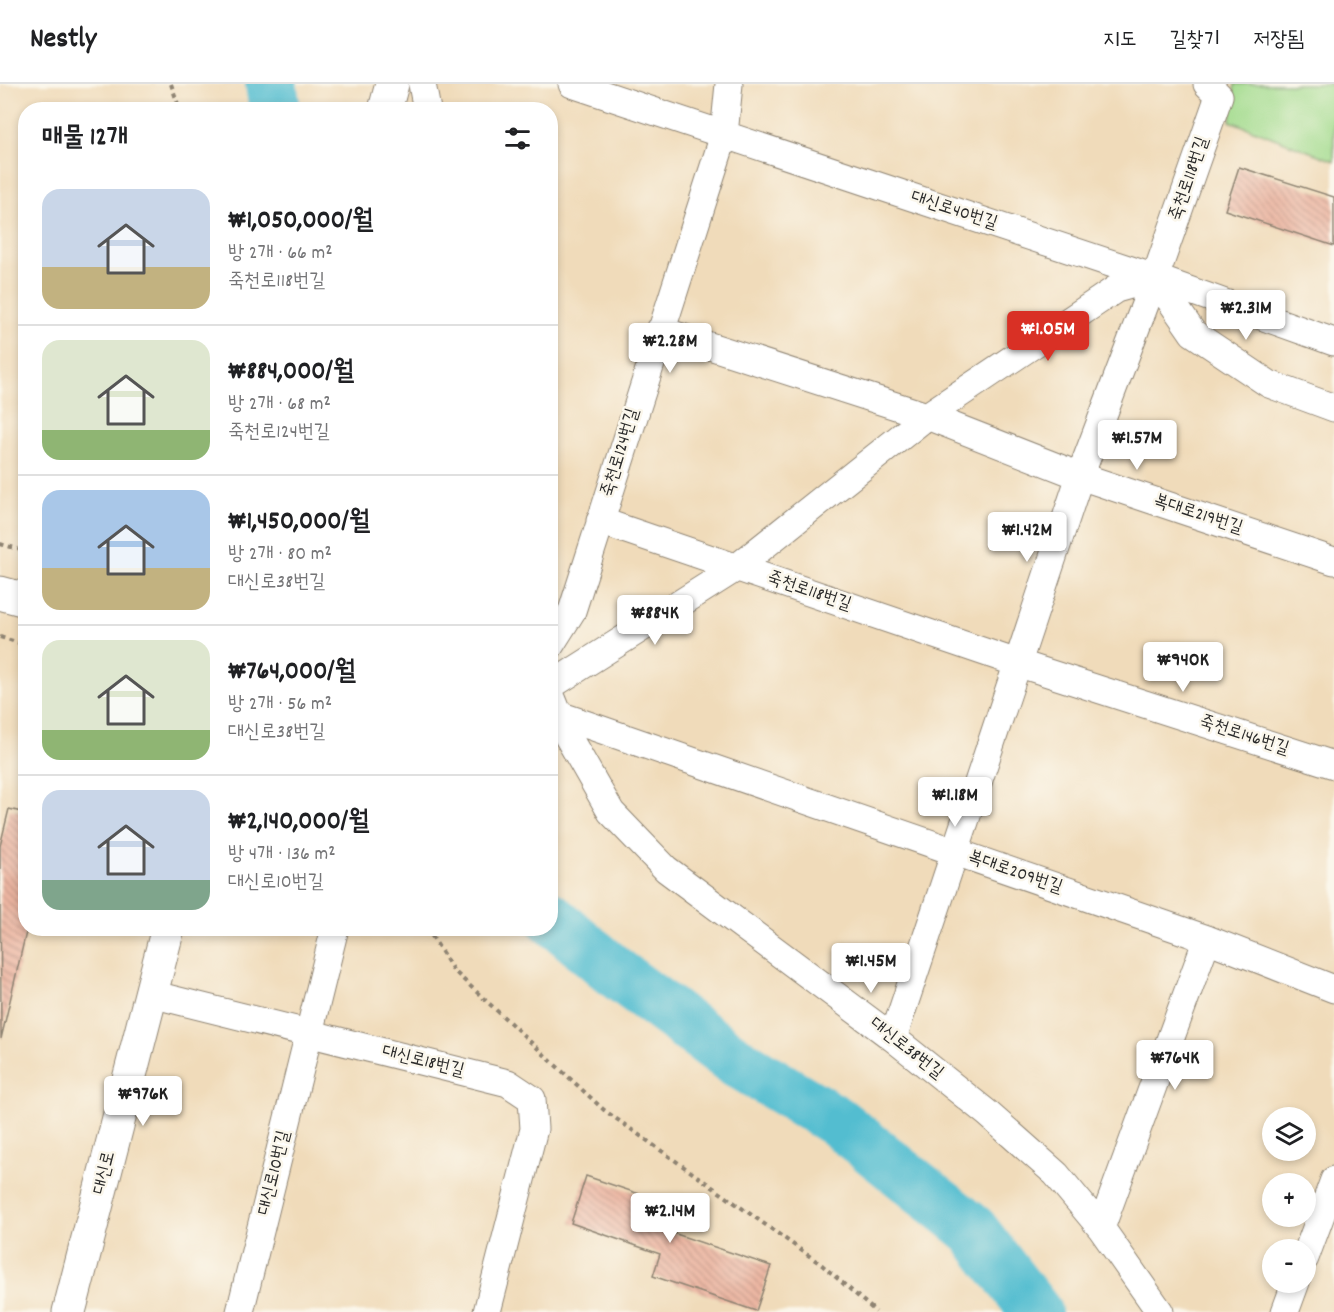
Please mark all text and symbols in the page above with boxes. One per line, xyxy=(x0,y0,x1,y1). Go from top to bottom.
text: Nestly xyxy=(30,21,96,61)
text: 지도 xyxy=(1103,26,1137,56)
text: 길찾기 xyxy=(1170,26,1220,56)
text: 저장됨 xyxy=(1253,26,1304,56)
text: 매물 12개 xyxy=(42,120,128,157)
icon: filters xyxy=(501,122,534,155)
street label: 죽천로118번길 xyxy=(1164,133,1216,224)
street label: 대신로40번길 xyxy=(907,185,1001,237)
text: ₩1,050,000/월 xyxy=(228,203,373,240)
icon: home xyxy=(90,213,162,285)
text: 방 2개 · 66 m² xyxy=(228,240,332,268)
text: 죽천로118번길 xyxy=(228,268,325,296)
pin: ₩2.31M xyxy=(1197,290,1295,341)
text: ₩2.31M xyxy=(1220,295,1272,323)
pin: ₩1.05M xyxy=(999,311,1097,362)
text: ₩1.05M xyxy=(1021,316,1075,344)
pin: ₩2.28M xyxy=(621,323,719,374)
text: ₩2.28M xyxy=(643,328,697,356)
text: ₩884,000/월 xyxy=(228,354,354,391)
icon: home xyxy=(90,364,162,436)
text: 방 2개 · 68 m² xyxy=(228,391,331,419)
street label: 죽천로124번길 xyxy=(596,405,647,501)
text: 죽천로124번길 xyxy=(228,419,330,447)
pin: ₩1.57M xyxy=(1088,420,1186,471)
text: ₩1.57M xyxy=(1112,425,1162,453)
street label: 복대로219번길 xyxy=(1150,489,1246,541)
text: ₩1,450,000/월 xyxy=(228,504,370,541)
pin: ₩1.42M xyxy=(978,512,1076,563)
icon: home xyxy=(90,514,162,586)
text: ₩1.42M xyxy=(1002,517,1052,545)
text: 방 2개 · 80 m² xyxy=(228,541,332,569)
street label: 죽천로118번길 xyxy=(764,566,855,618)
text: 대신로38번길 xyxy=(228,569,325,597)
pin: ₩884K xyxy=(613,595,697,646)
text: ₩884K xyxy=(631,600,679,628)
pin: ₩940K xyxy=(1141,642,1225,693)
text: ₩940K xyxy=(1157,647,1209,675)
text: ₩764,000/월 xyxy=(228,654,356,691)
icon: home xyxy=(90,664,162,736)
text: 방 2개 · 56 m² xyxy=(228,691,332,719)
street label: 죽천로146번길 xyxy=(1196,710,1292,762)
text: 대신로38번길 xyxy=(228,719,325,747)
pin: ₩1.18M xyxy=(906,777,1004,828)
text: ₩1.18M xyxy=(932,782,978,810)
text: ₩2,140,000/월 xyxy=(228,804,369,841)
icon: home xyxy=(90,814,162,886)
text: 방 4개 · 136 m² xyxy=(228,841,335,869)
street label: 복대로209번길 xyxy=(964,845,1066,901)
text: 대신로10번길 xyxy=(228,869,324,897)
pin: ₩1.45M xyxy=(822,943,920,994)
text: ₩1.45M xyxy=(845,948,897,976)
street label: 대신로38번길 xyxy=(864,1012,949,1086)
street label: 대신로18번길 xyxy=(379,1040,467,1084)
pin: ₩764K xyxy=(1133,1040,1217,1091)
text: ₩764K xyxy=(1150,1045,1200,1073)
pin: ₩976K xyxy=(101,1076,185,1127)
text: ₩976K xyxy=(118,1081,168,1109)
map controls xyxy=(1262,1107,1316,1293)
button: layers xyxy=(1262,1107,1316,1161)
street label: 대신로10번길 xyxy=(252,1128,298,1218)
street label: 대신로 xyxy=(88,1149,122,1197)
button: + xyxy=(1262,1173,1316,1227)
pin: ₩2.14M xyxy=(621,1193,719,1244)
text: ₩2.14M xyxy=(645,1198,695,1226)
button: − xyxy=(1262,1239,1316,1293)

